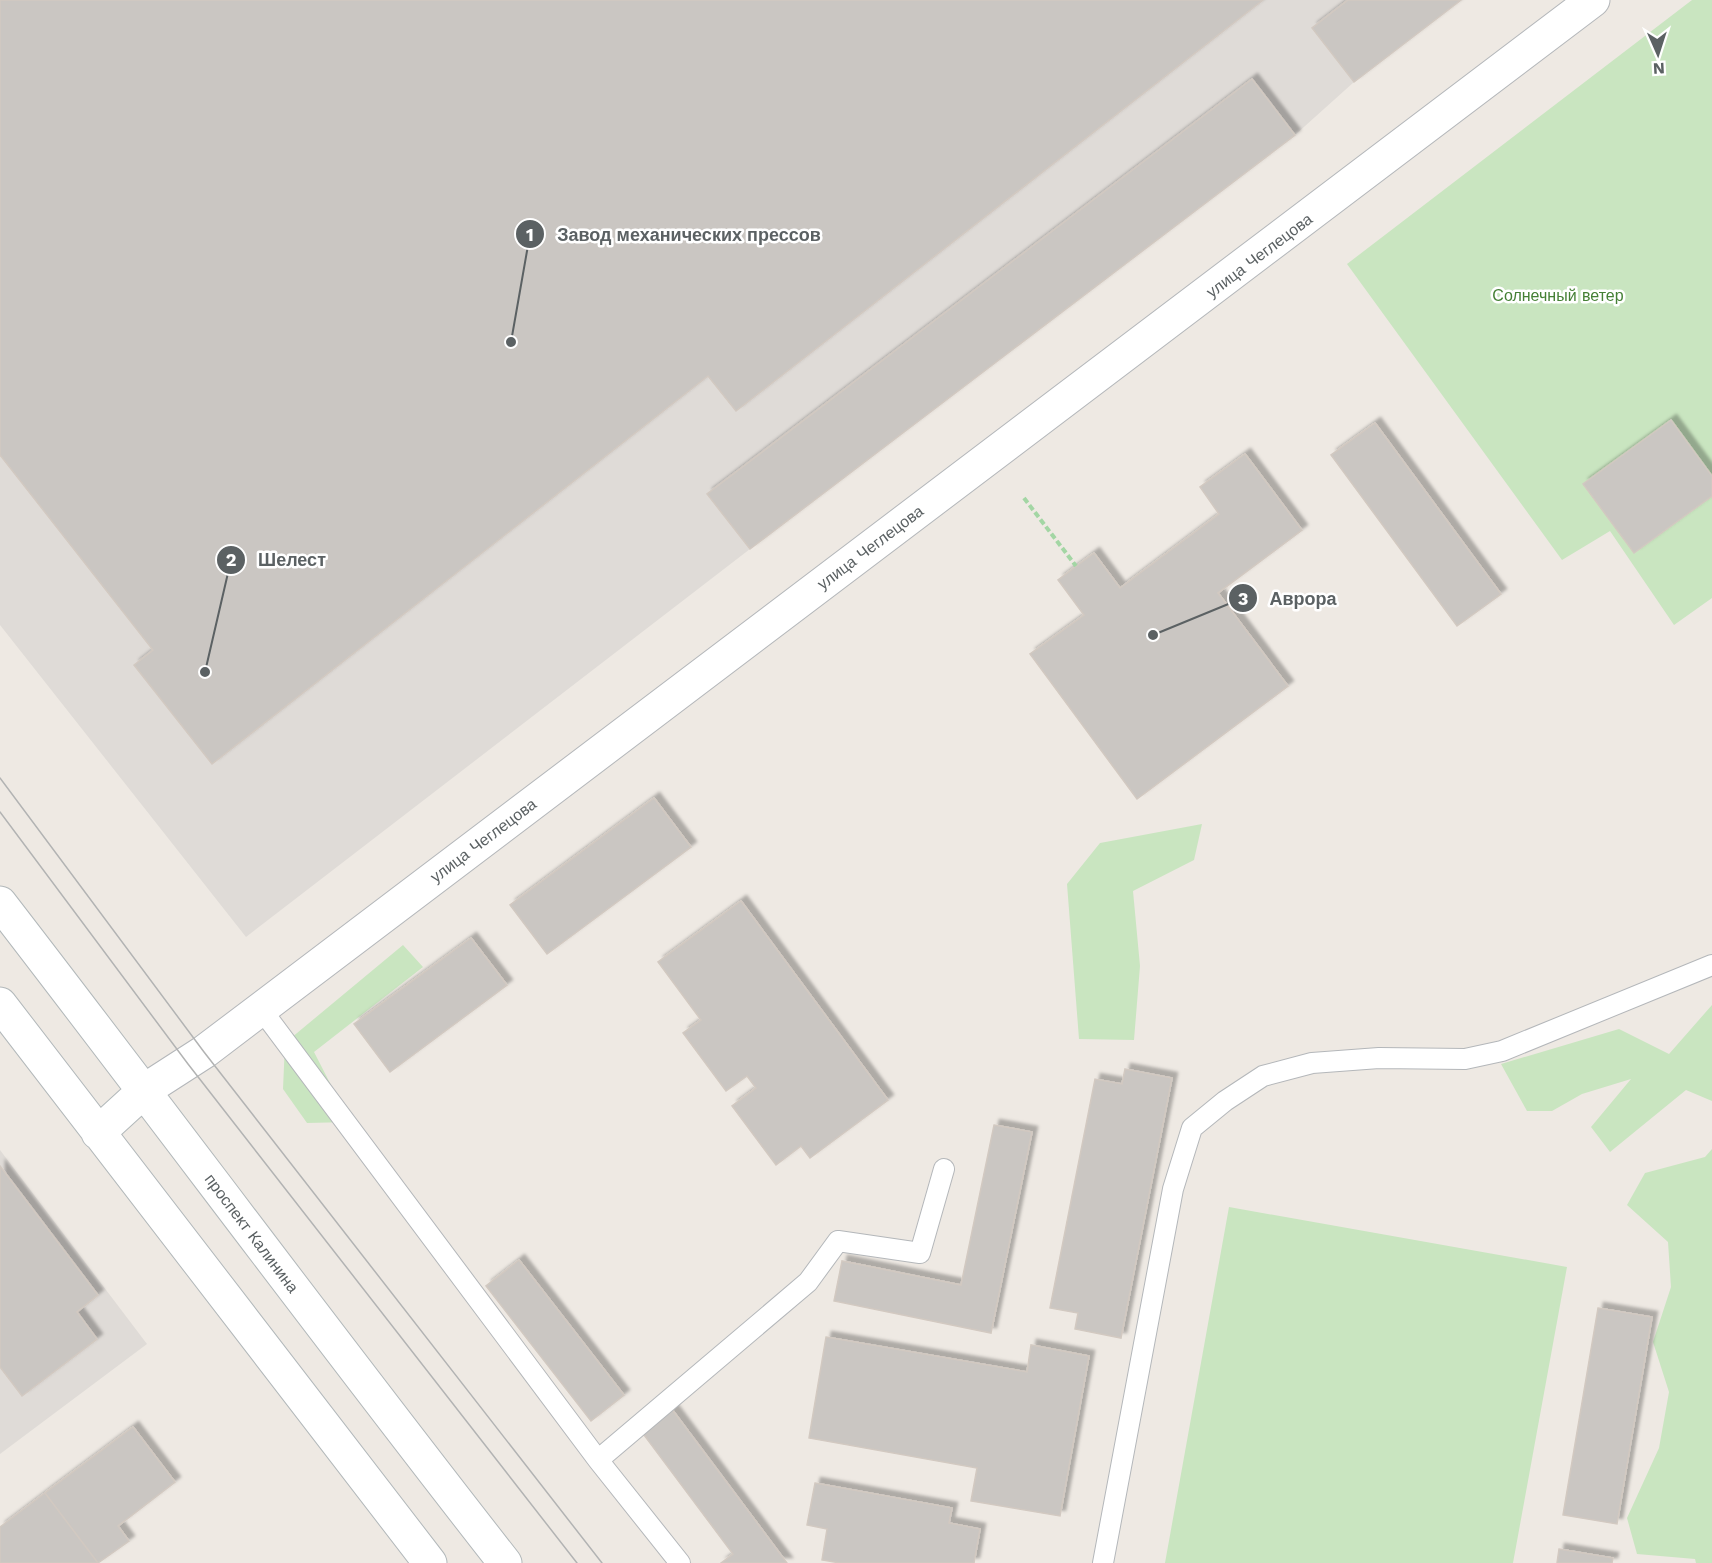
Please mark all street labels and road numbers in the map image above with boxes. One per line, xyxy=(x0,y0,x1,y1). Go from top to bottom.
street label: улица Чеглецова xyxy=(1203,209,1316,301)
street label: улица Чеглецова xyxy=(814,501,927,593)
street label: улица Чеглецова xyxy=(427,794,540,886)
street label: проспект Калинина xyxy=(201,1170,303,1297)

